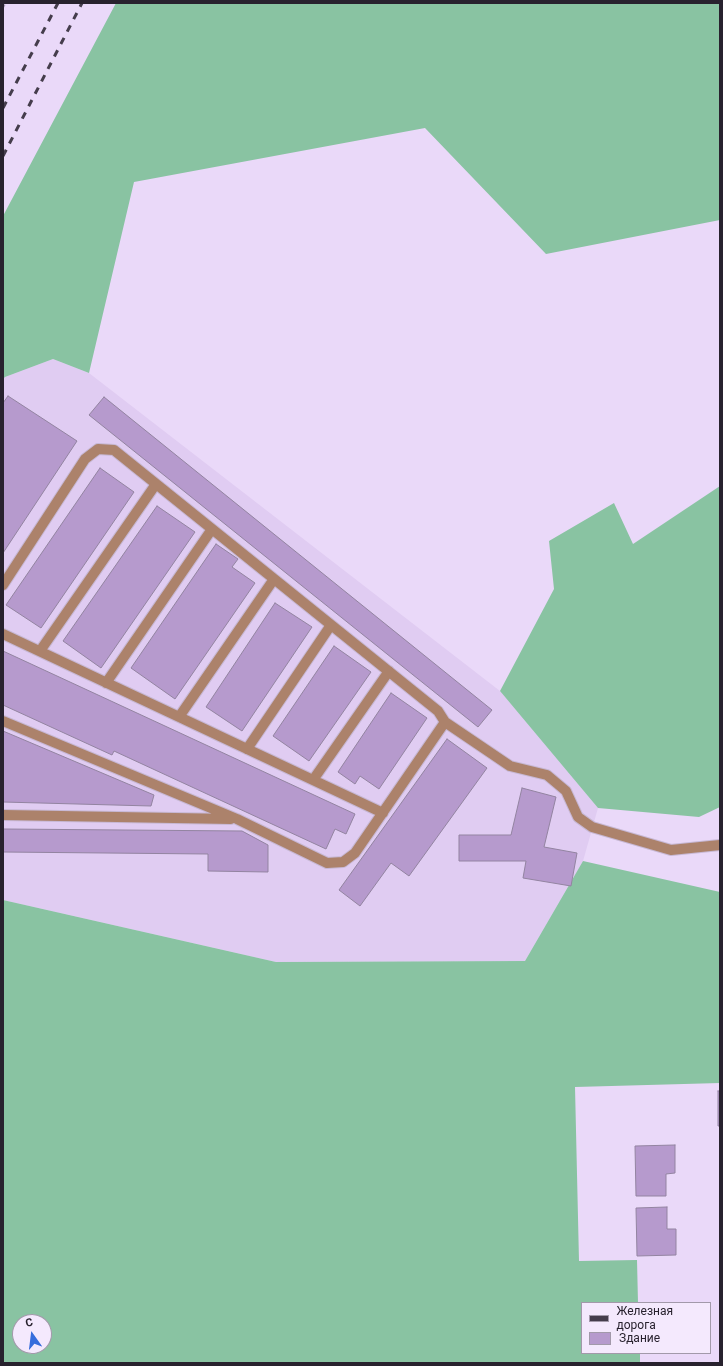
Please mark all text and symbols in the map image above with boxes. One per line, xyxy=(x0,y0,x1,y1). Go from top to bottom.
legend xyxy=(581,1302,711,1354)
text: Железная дорога xyxy=(617,1304,673,1332)
north arrow xyxy=(12,1314,52,1354)
text: С xyxy=(24,1316,34,1330)
text: Здание xyxy=(619,1331,660,1345)

